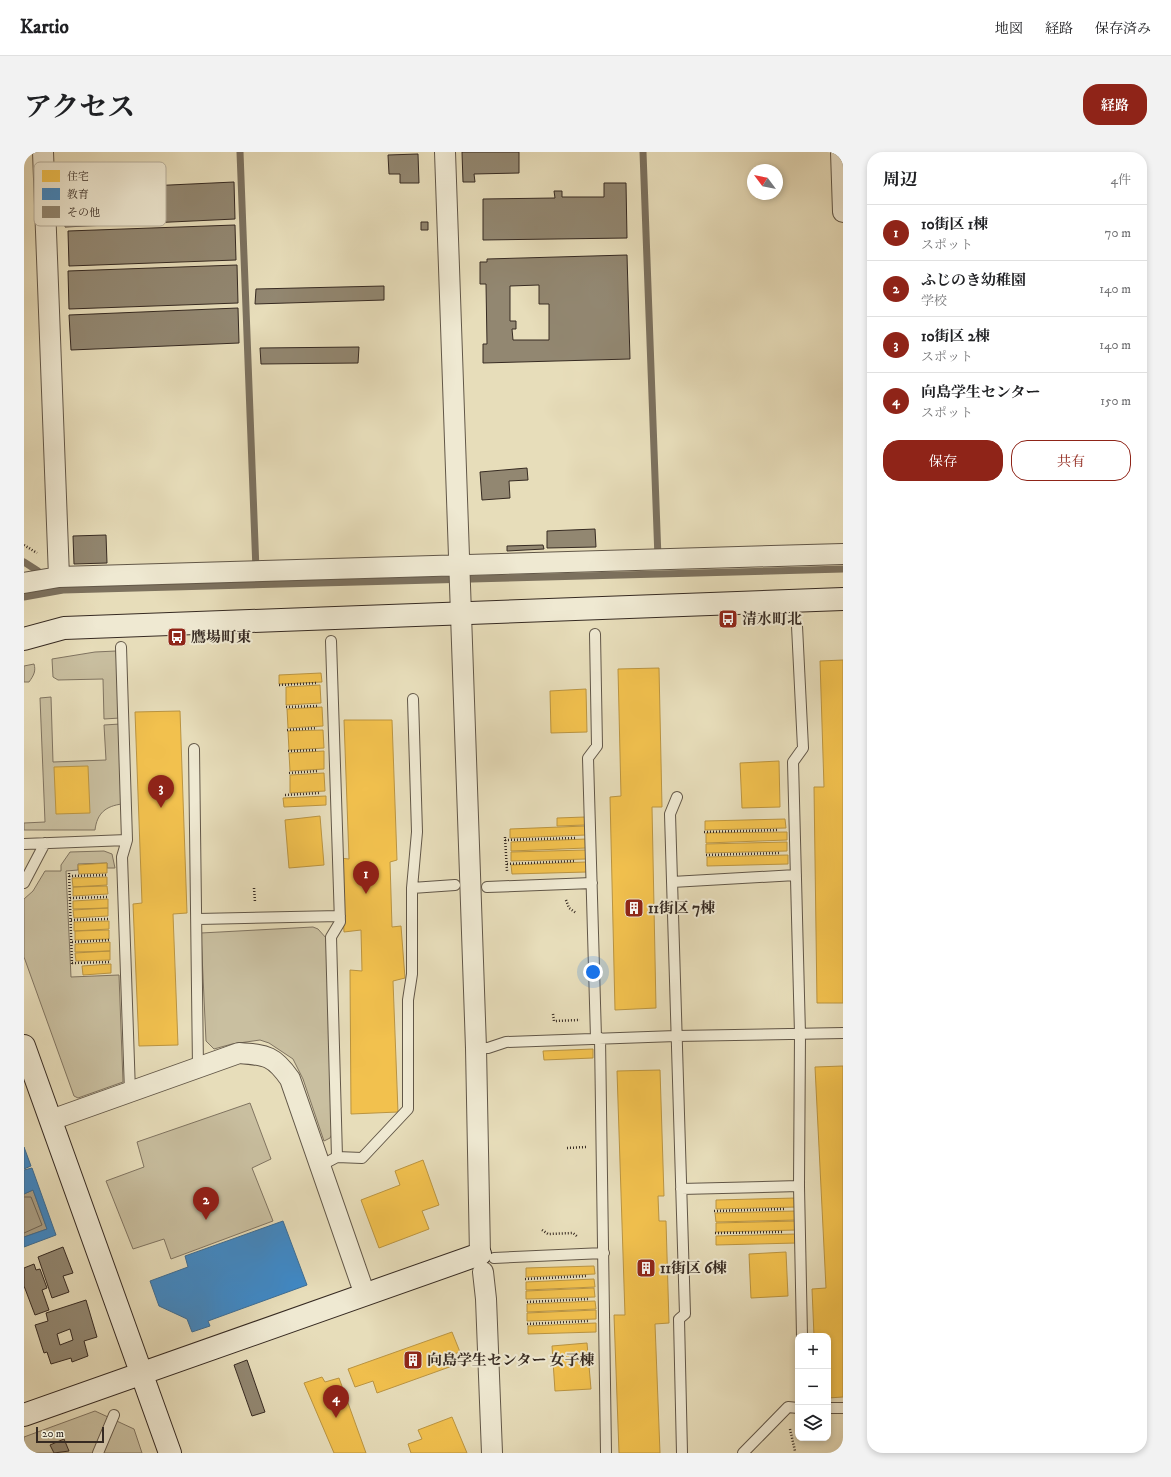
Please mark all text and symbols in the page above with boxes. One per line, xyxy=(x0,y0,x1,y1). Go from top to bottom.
text: Kartio xyxy=(20,16,69,39)
text: 地図 xyxy=(995,20,1023,38)
text: 経路 xyxy=(1045,20,1073,38)
text: 保存済み xyxy=(1095,20,1151,38)
button: 経路 xyxy=(1083,84,1147,125)
text: アクセス xyxy=(24,90,135,125)
legend xyxy=(34,162,166,226)
north arrow xyxy=(747,164,783,200)
text: 周辺 xyxy=(883,169,917,191)
text: 住宅 xyxy=(67,170,89,184)
text: 4件 xyxy=(1111,172,1131,188)
text: 教育 xyxy=(67,188,89,202)
text: その他 xyxy=(67,206,100,220)
text: 10街区 1棟 xyxy=(921,215,988,234)
text: 1 xyxy=(894,225,898,241)
text: 70 m xyxy=(1105,225,1131,241)
text: スポット xyxy=(921,237,973,253)
text: ふじのき幼稚園 xyxy=(921,271,1026,290)
text: 2 xyxy=(893,281,899,297)
text: 140 m xyxy=(1099,281,1131,297)
text: 学校 xyxy=(921,293,947,309)
text: 10街区 2棟 xyxy=(921,327,990,346)
text: 3 xyxy=(894,337,898,353)
text: 140 m xyxy=(1099,337,1131,353)
text: スポット xyxy=(921,349,973,365)
text: 向島学生センター xyxy=(921,383,1040,402)
text: 4 xyxy=(892,393,900,409)
text: 150 m xyxy=(1100,393,1131,409)
text: スポット xyxy=(921,405,973,421)
button: 保存 xyxy=(883,440,1003,481)
button: 共有 xyxy=(1011,440,1131,481)
bus stop icon: 清水町北 xyxy=(717,608,739,630)
place label: 清水町北 xyxy=(742,610,802,629)
bus stop icon: 鷹場町東 xyxy=(166,626,188,648)
place label: 鷹場町東 xyxy=(191,628,252,647)
pin: 3 xyxy=(148,775,174,808)
pin: 1 xyxy=(353,861,379,894)
building icon: 11街区 7棟 xyxy=(623,897,645,919)
place label: 11街区 7棟 xyxy=(648,899,715,918)
your location xyxy=(583,962,603,982)
pin: 2 xyxy=(193,1187,219,1220)
building icon: 11街区 6棟 xyxy=(635,1257,657,1279)
place label: 11街区 6棟 xyxy=(660,1259,727,1278)
map controls xyxy=(795,1333,831,1441)
button: + xyxy=(795,1333,831,1369)
building icon: 向島学生センター 女子棟 xyxy=(402,1349,424,1371)
place label: 向島学生センター 女子棟 xyxy=(427,1351,595,1370)
button: − xyxy=(795,1369,831,1405)
pin: 4 xyxy=(323,1385,349,1418)
button: layers xyxy=(795,1405,831,1441)
scale bar xyxy=(36,1425,104,1444)
text: 20 m xyxy=(42,1427,64,1441)

